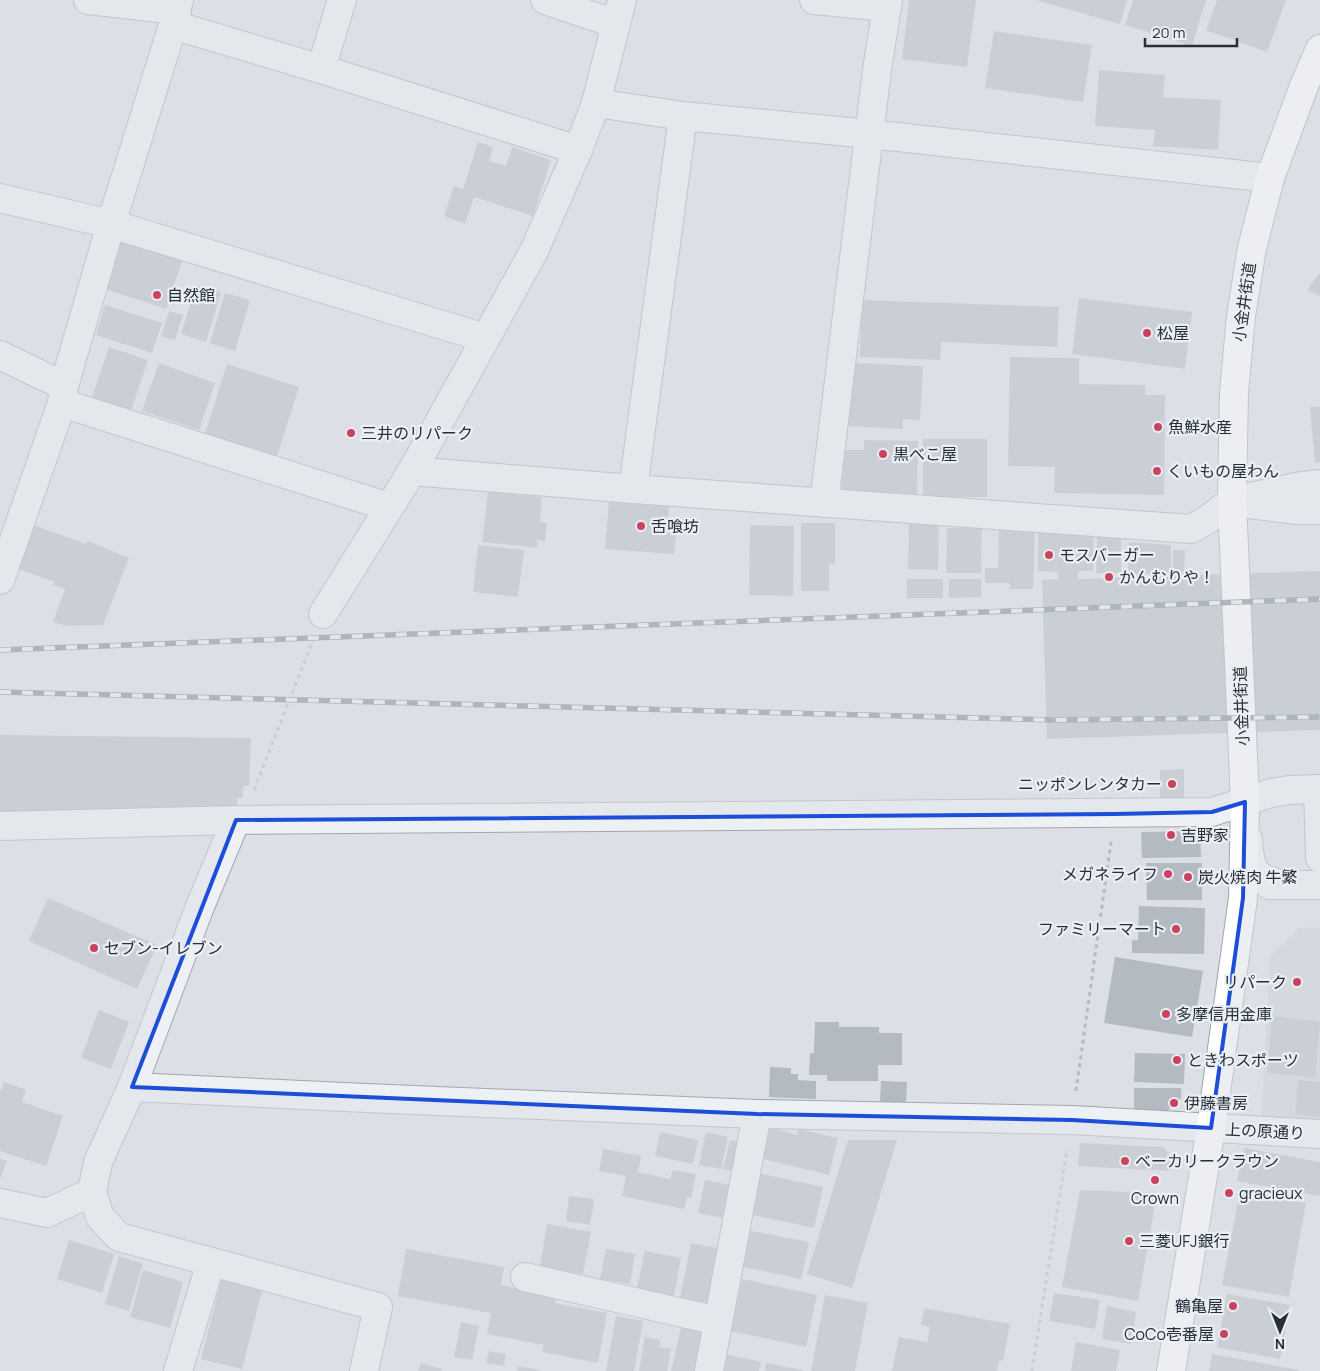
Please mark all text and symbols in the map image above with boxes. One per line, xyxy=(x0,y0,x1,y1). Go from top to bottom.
scale bar xyxy=(1145,15,1238,47)
text: 20 m xyxy=(1152,22,1185,43)
street label: 小金井街道 xyxy=(1228,261,1260,343)
place label: 自然館 xyxy=(167,284,215,306)
marker: 自然館 xyxy=(151,289,163,301)
place label: 松屋 xyxy=(1157,322,1189,344)
marker: 松屋 xyxy=(1141,327,1153,339)
place label: 魚鮮水産 xyxy=(1168,416,1232,438)
marker: 魚鮮水産 xyxy=(1152,421,1164,433)
place label: 三井のリパーク xyxy=(361,422,473,444)
marker: 三井のリパーク xyxy=(345,427,357,439)
place label: 黒べこ屋 xyxy=(893,443,957,465)
marker: 黒べこ屋 xyxy=(877,448,889,460)
place label: くいもの屋わん xyxy=(1167,460,1279,482)
marker: くいもの屋わん xyxy=(1151,465,1163,477)
place label: 舌喰坊 xyxy=(651,515,699,537)
marker: 舌喰坊 xyxy=(635,520,647,532)
place label: モスバーガー xyxy=(1059,544,1155,566)
marker: モスバーガー xyxy=(1043,549,1055,561)
place label: かんむりや！ xyxy=(1119,566,1215,588)
marker: かんむりや！ xyxy=(1103,571,1115,583)
street label: 小金井街道 xyxy=(1229,666,1253,746)
place label: ニッポンレンタカー xyxy=(1018,773,1162,795)
marker: ニッポンレンタカー xyxy=(1166,778,1178,790)
place label: 吉野家 xyxy=(1181,824,1229,846)
marker: 吉野家 xyxy=(1165,829,1177,841)
place label: メガネライフ xyxy=(1062,863,1158,885)
place label: 炭火焼肉 牛繁 xyxy=(1198,866,1297,888)
marker: メガネライフ xyxy=(1162,868,1174,880)
marker: 炭火焼肉 牛繁 xyxy=(1182,871,1194,883)
place label: ファミリーマート xyxy=(1038,918,1166,940)
marker: ファミリーマート xyxy=(1170,923,1182,935)
place label: セブン-イレブン xyxy=(104,937,223,959)
marker: セブン-イレブン xyxy=(88,942,100,954)
place label: リパーク xyxy=(1223,971,1287,993)
marker: リパーク xyxy=(1291,976,1303,988)
place label: 多摩信用金庫 xyxy=(1176,1003,1272,1025)
marker: 多摩信用金庫 xyxy=(1160,1008,1172,1020)
place label: ときわスポーツ xyxy=(1187,1049,1299,1071)
marker: ときわスポーツ xyxy=(1171,1054,1183,1066)
place label: 伊藤書房 xyxy=(1184,1092,1248,1114)
marker: 伊藤書房 xyxy=(1168,1097,1180,1109)
street label: 上の原通り xyxy=(1224,1118,1306,1144)
place label: ベーカリークラウン xyxy=(1135,1150,1279,1172)
marker: ベーカリークラウン xyxy=(1119,1155,1131,1167)
marker: Crown xyxy=(1149,1174,1161,1186)
place label: gracieux xyxy=(1239,1182,1303,1204)
place label: Crown xyxy=(1131,1187,1179,1209)
marker: gracieux xyxy=(1223,1187,1235,1199)
place label: 三菱UFJ銀行 xyxy=(1139,1230,1229,1252)
marker: 三菱UFJ銀行 xyxy=(1123,1235,1135,1247)
place label: 鶴亀屋 xyxy=(1175,1295,1223,1317)
marker: 鶴亀屋 xyxy=(1227,1300,1239,1312)
north arrow xyxy=(1255,1306,1305,1356)
place label: CoCo壱番屋 xyxy=(1124,1323,1214,1345)
marker: CoCo壱番屋 xyxy=(1218,1328,1230,1340)
text: N xyxy=(1275,1335,1285,1354)

